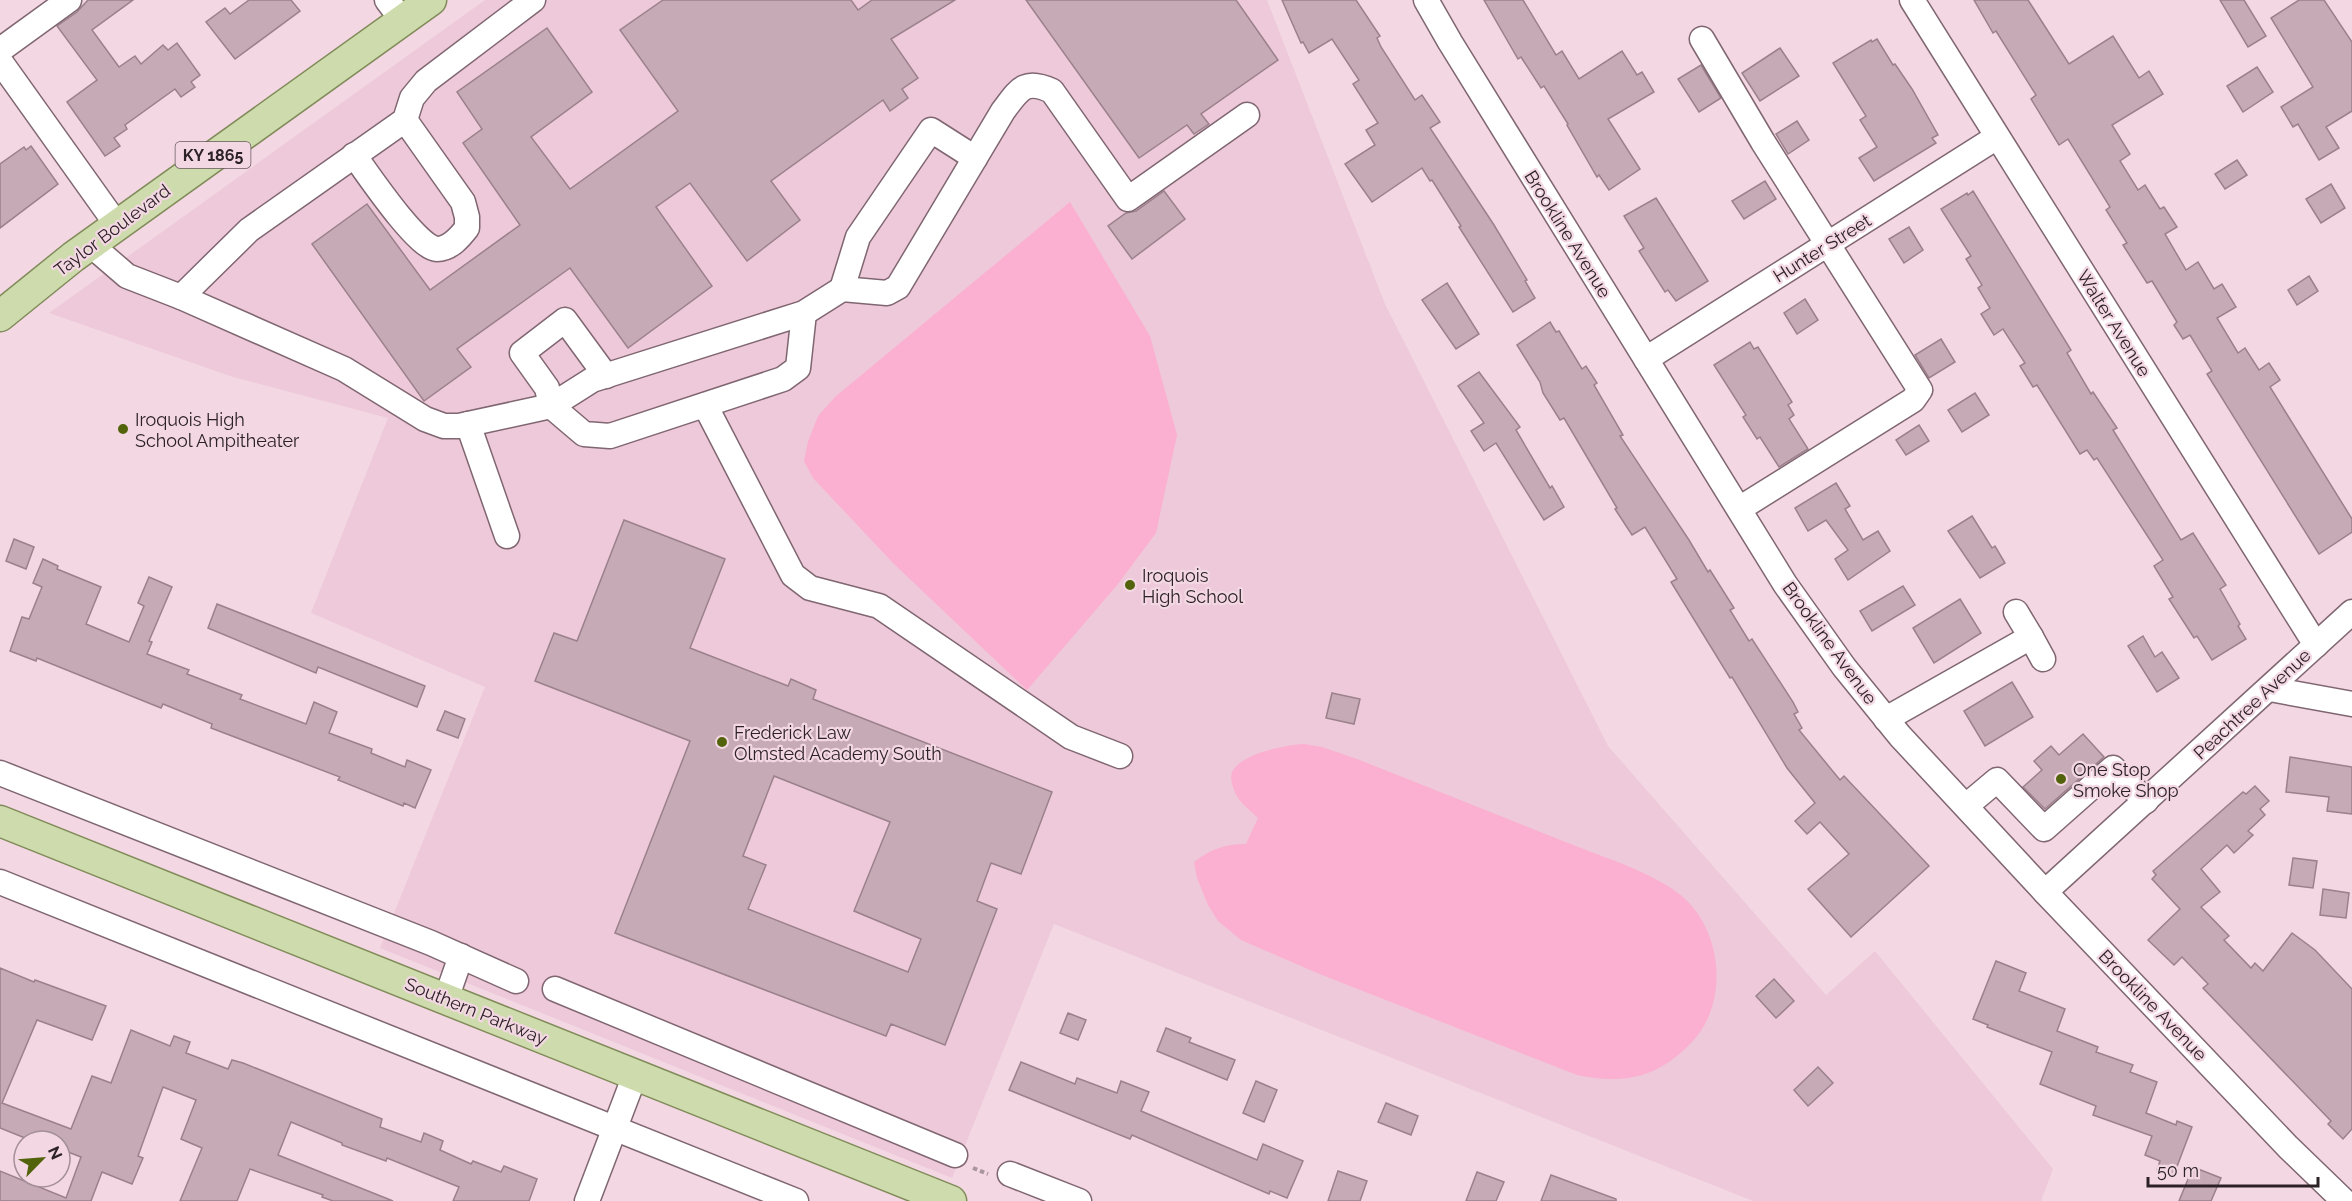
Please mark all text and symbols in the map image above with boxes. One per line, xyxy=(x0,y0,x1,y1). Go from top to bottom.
road number: KY 1865 xyxy=(176,142,250,168)
street label: Brookline Avenue xyxy=(1520,167,1616,302)
street label: Taylor Boulevard xyxy=(50,180,174,280)
street label: Hunter Street xyxy=(1769,210,1875,286)
street label: Walter Avenue xyxy=(2073,266,2155,381)
place label: Iroquois High School Ampitheater xyxy=(135,409,300,451)
marker: Iroquois High School Ampitheater xyxy=(116,422,130,436)
place label: Iroquois High School xyxy=(1142,565,1243,607)
marker: Iroquois High School xyxy=(1123,578,1137,592)
street label: Brookline Avenue xyxy=(1779,578,1882,709)
street label: Peachtree Avenue xyxy=(2189,644,2315,764)
place label: Frederick Law Olmsted Academy South xyxy=(734,722,942,764)
marker: Frederick Law Olmsted Academy South xyxy=(715,735,729,749)
place label: One Stop Smoke Shop xyxy=(2073,759,2179,801)
marker: One Stop Smoke Shop xyxy=(2054,772,2068,786)
street label: Brookline Avenue xyxy=(2095,945,2212,1065)
street label: Southern Parkway xyxy=(402,973,550,1049)
north arrow xyxy=(12,1129,72,1189)
text: N xyxy=(44,1143,66,1162)
scale bar xyxy=(2148,1150,2318,1188)
text: 50 m xyxy=(2157,1160,2199,1181)

